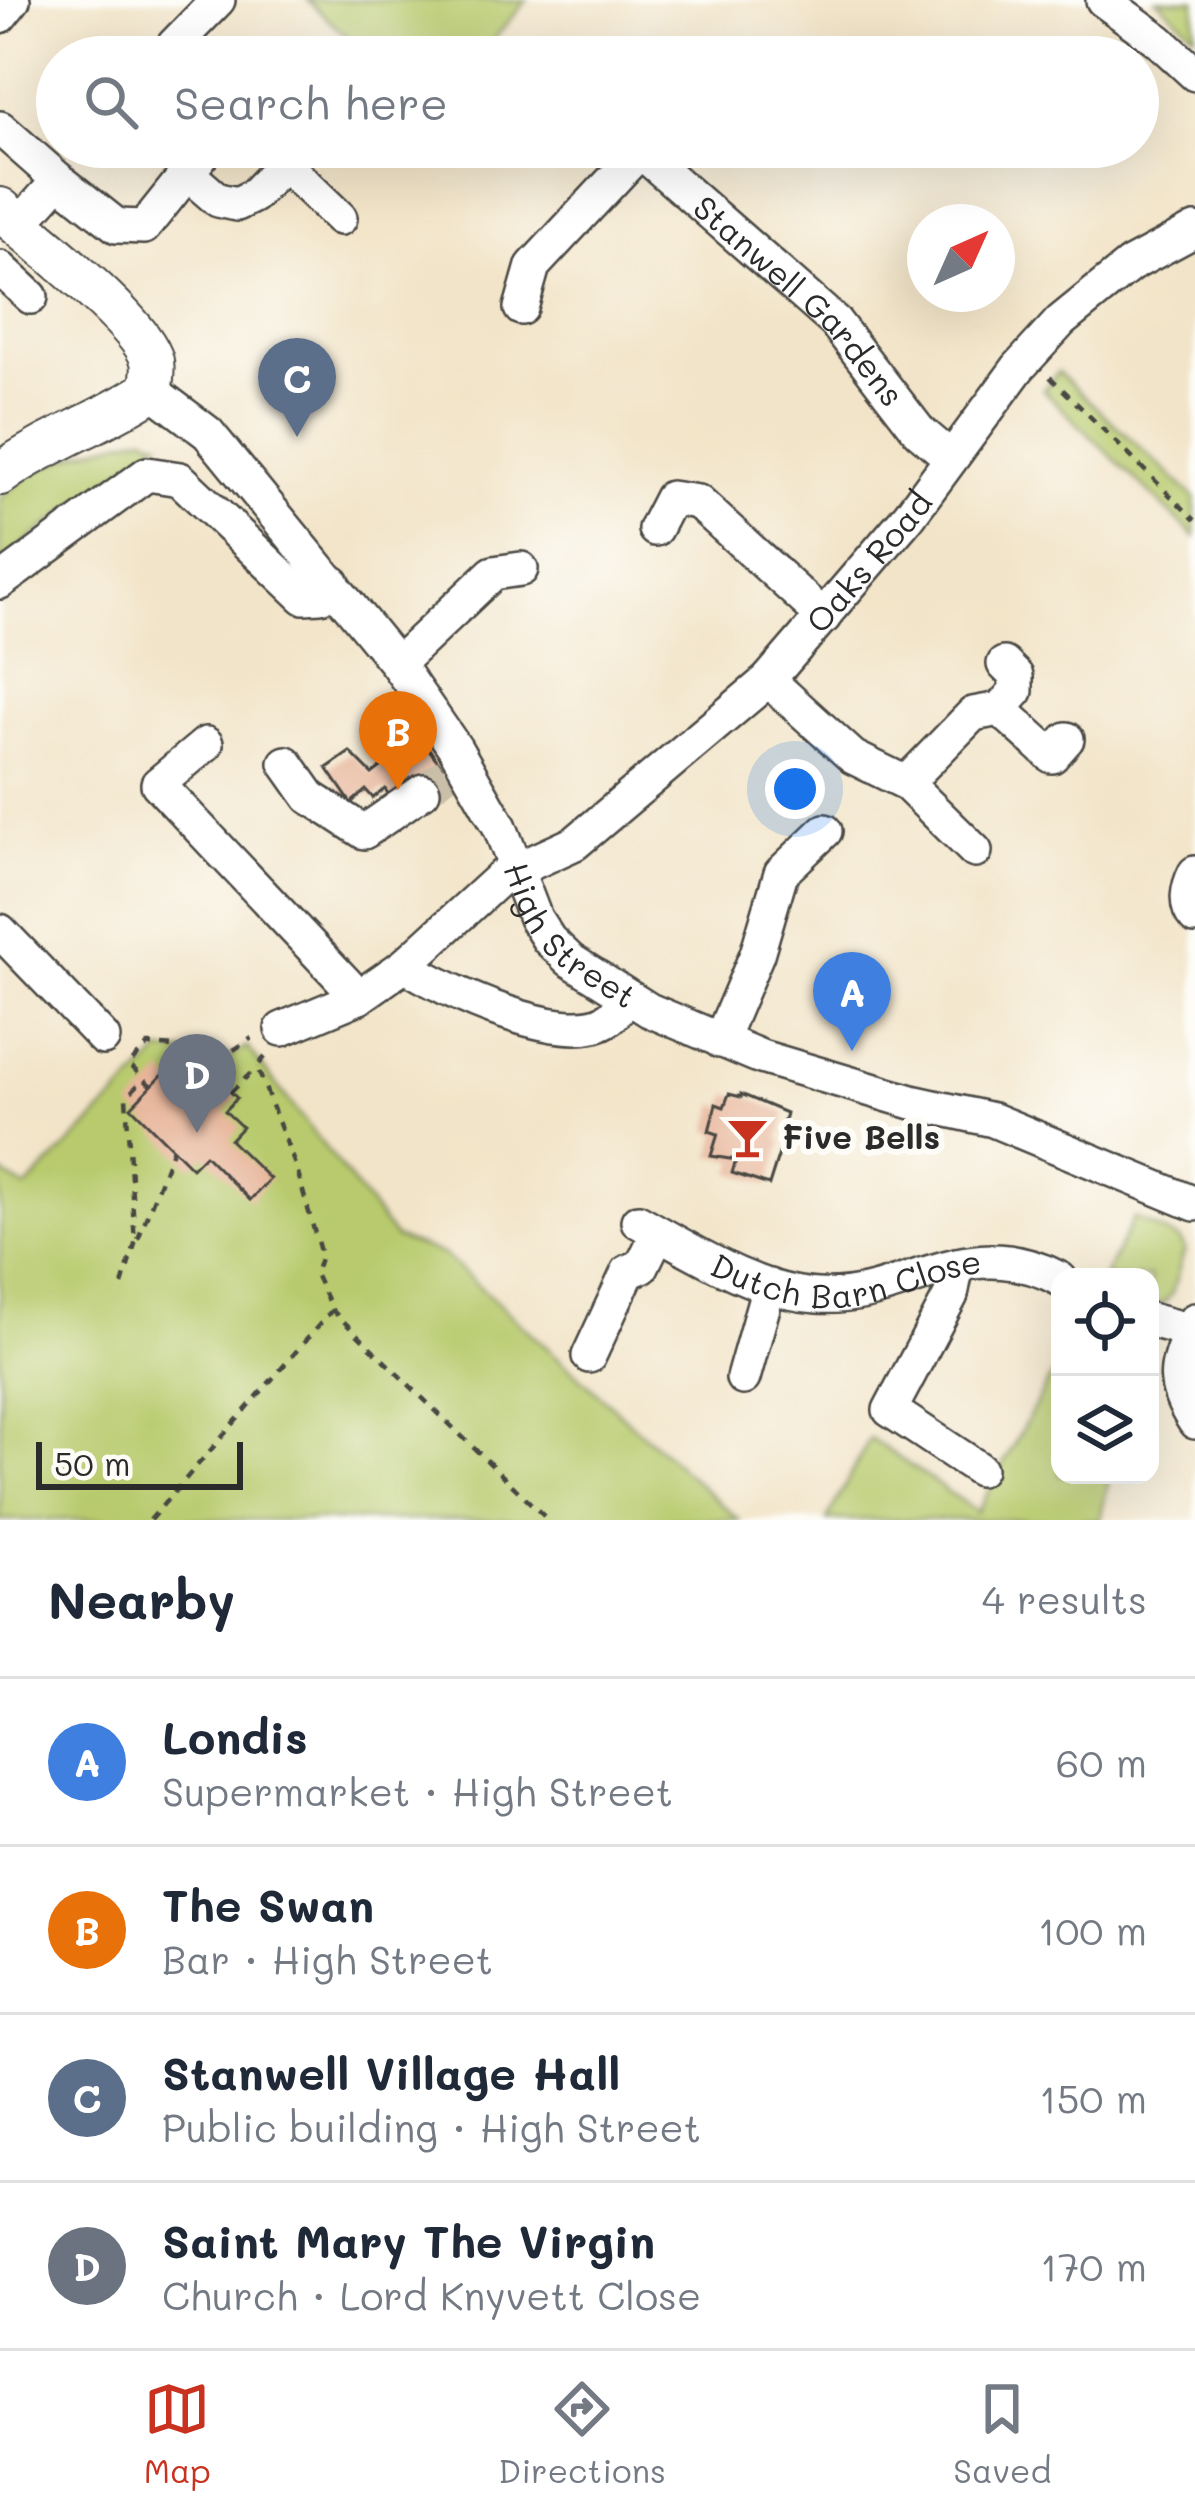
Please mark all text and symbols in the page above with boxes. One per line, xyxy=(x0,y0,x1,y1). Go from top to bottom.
search box xyxy=(36,36,1159,168)
icon: search xyxy=(78,69,144,135)
text: Search here xyxy=(174,73,448,131)
street label: Stanwell Gardens xyxy=(685,185,915,414)
north arrow xyxy=(907,204,1015,312)
pin: C xyxy=(258,338,336,437)
street label: Oaks Road xyxy=(795,482,940,641)
pin: B xyxy=(359,691,437,790)
your location xyxy=(765,759,825,819)
street label: High Street xyxy=(496,856,645,1017)
pin: A xyxy=(813,952,891,1051)
pin: D xyxy=(158,1034,236,1133)
bar icon: Five Bells xyxy=(725,1114,771,1160)
place label: Five Bells xyxy=(782,1114,940,1157)
street label: Dutch Barn Close xyxy=(704,1238,984,1317)
map controls xyxy=(1051,1268,1159,1484)
button: locate xyxy=(1051,1268,1159,1376)
button: layers xyxy=(1051,1376,1159,1484)
scale bar xyxy=(36,1436,243,1489)
text: 50 m xyxy=(54,1441,130,1484)
text: Nearby xyxy=(48,1565,235,1632)
text: 4 results xyxy=(982,1573,1147,1624)
text: Londis xyxy=(162,1707,308,1765)
text: A xyxy=(73,1736,101,1787)
text: 60 m xyxy=(1056,1736,1147,1787)
text: Supermarket · High Street xyxy=(162,1765,673,1816)
text: The Swan xyxy=(162,1875,374,1933)
text: B xyxy=(74,1904,100,1955)
text: 100 m xyxy=(1038,1904,1147,1955)
text: Bar · High Street xyxy=(162,1933,493,1984)
text: Stanwell Village Hall xyxy=(162,2043,621,2101)
text: C xyxy=(73,2072,101,2123)
text: 150 m xyxy=(1039,2072,1147,2123)
text: Public building · High Street xyxy=(162,2101,701,2152)
text: Saint Mary The Virgin xyxy=(162,2211,655,2269)
text: D xyxy=(73,2240,101,2291)
text: 170 m xyxy=(1040,2240,1147,2291)
text: Church · Lord Knyvett Close xyxy=(162,2269,701,2320)
tab: Map xyxy=(144,2376,211,2491)
tab: Directions xyxy=(498,2376,666,2491)
tab: Saved xyxy=(953,2376,1051,2491)

